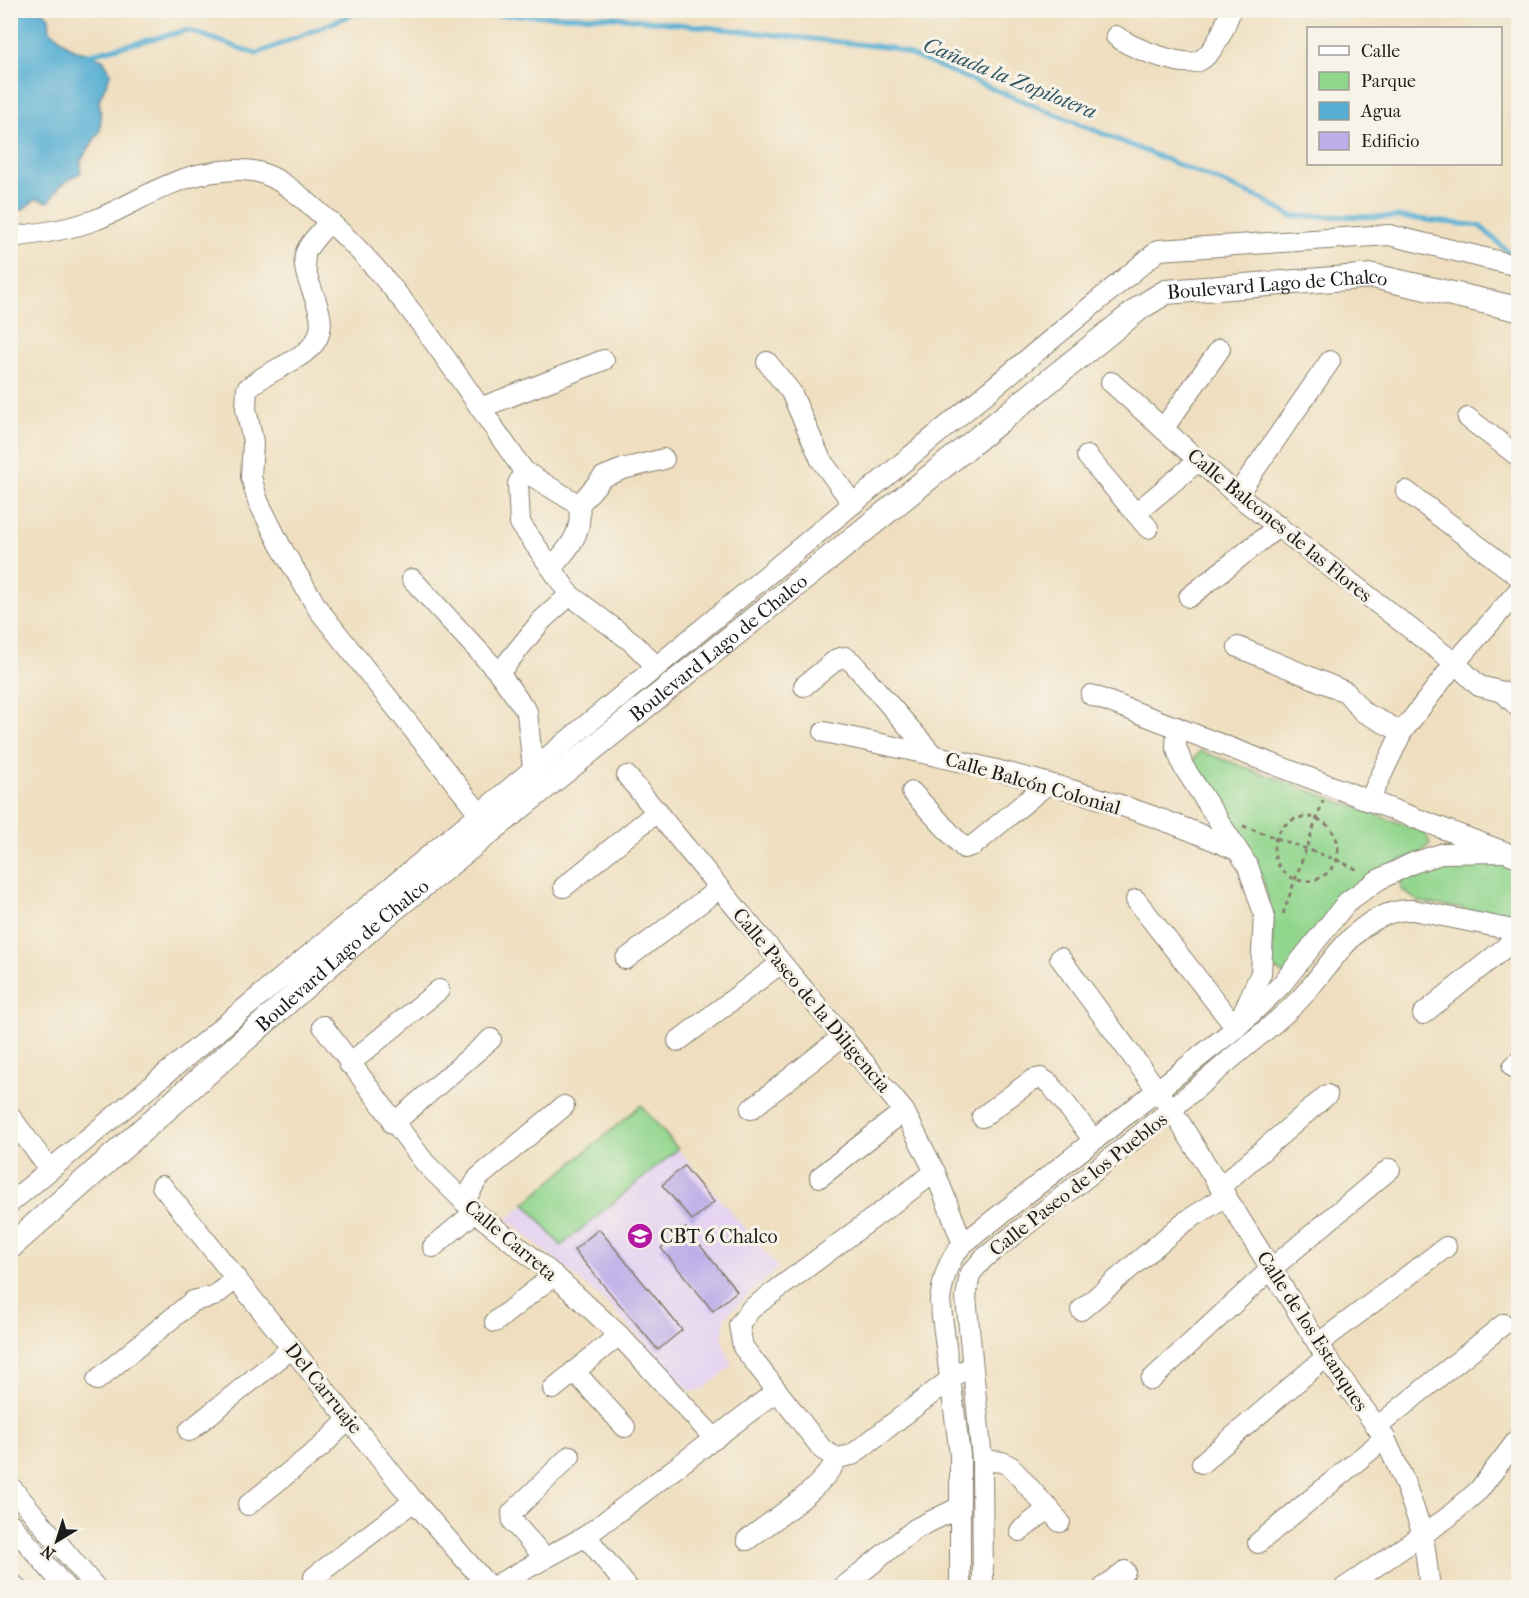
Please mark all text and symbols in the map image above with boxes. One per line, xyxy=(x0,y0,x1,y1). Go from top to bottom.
legend xyxy=(1307,27,1502,165)
water label: Cañada la Zopilotera xyxy=(920,32,1100,124)
text: Calle xyxy=(1361,41,1400,62)
text: Parque xyxy=(1361,71,1416,92)
text: Agua xyxy=(1360,101,1402,122)
text: Edificio xyxy=(1361,131,1419,152)
street label: Boulevard Lago de Chalco xyxy=(1166,264,1390,304)
street label: Calle Balcones de las Flores xyxy=(1183,444,1377,607)
street label: Boulevard Lago de Chalco xyxy=(625,569,812,727)
street label: Calle Balcón Colonial xyxy=(943,747,1124,820)
street label: Boulevard Lago de Chalco xyxy=(251,874,434,1037)
street label: Calle Paseo de la Diligencia xyxy=(728,904,896,1098)
street label: Calle Paseo de los Pueblos xyxy=(985,1108,1172,1261)
street label: Calle Carreta xyxy=(460,1195,562,1286)
school or university icon: CBT 6 Chalco xyxy=(625,1221,655,1251)
place label: CBT 6 Chalco xyxy=(660,1225,778,1248)
street label: Calle de los Estanques xyxy=(1252,1247,1373,1416)
street label: Del Carruaje xyxy=(280,1338,367,1438)
north arrow xyxy=(27,1511,87,1571)
text: N xyxy=(37,1541,59,1564)

